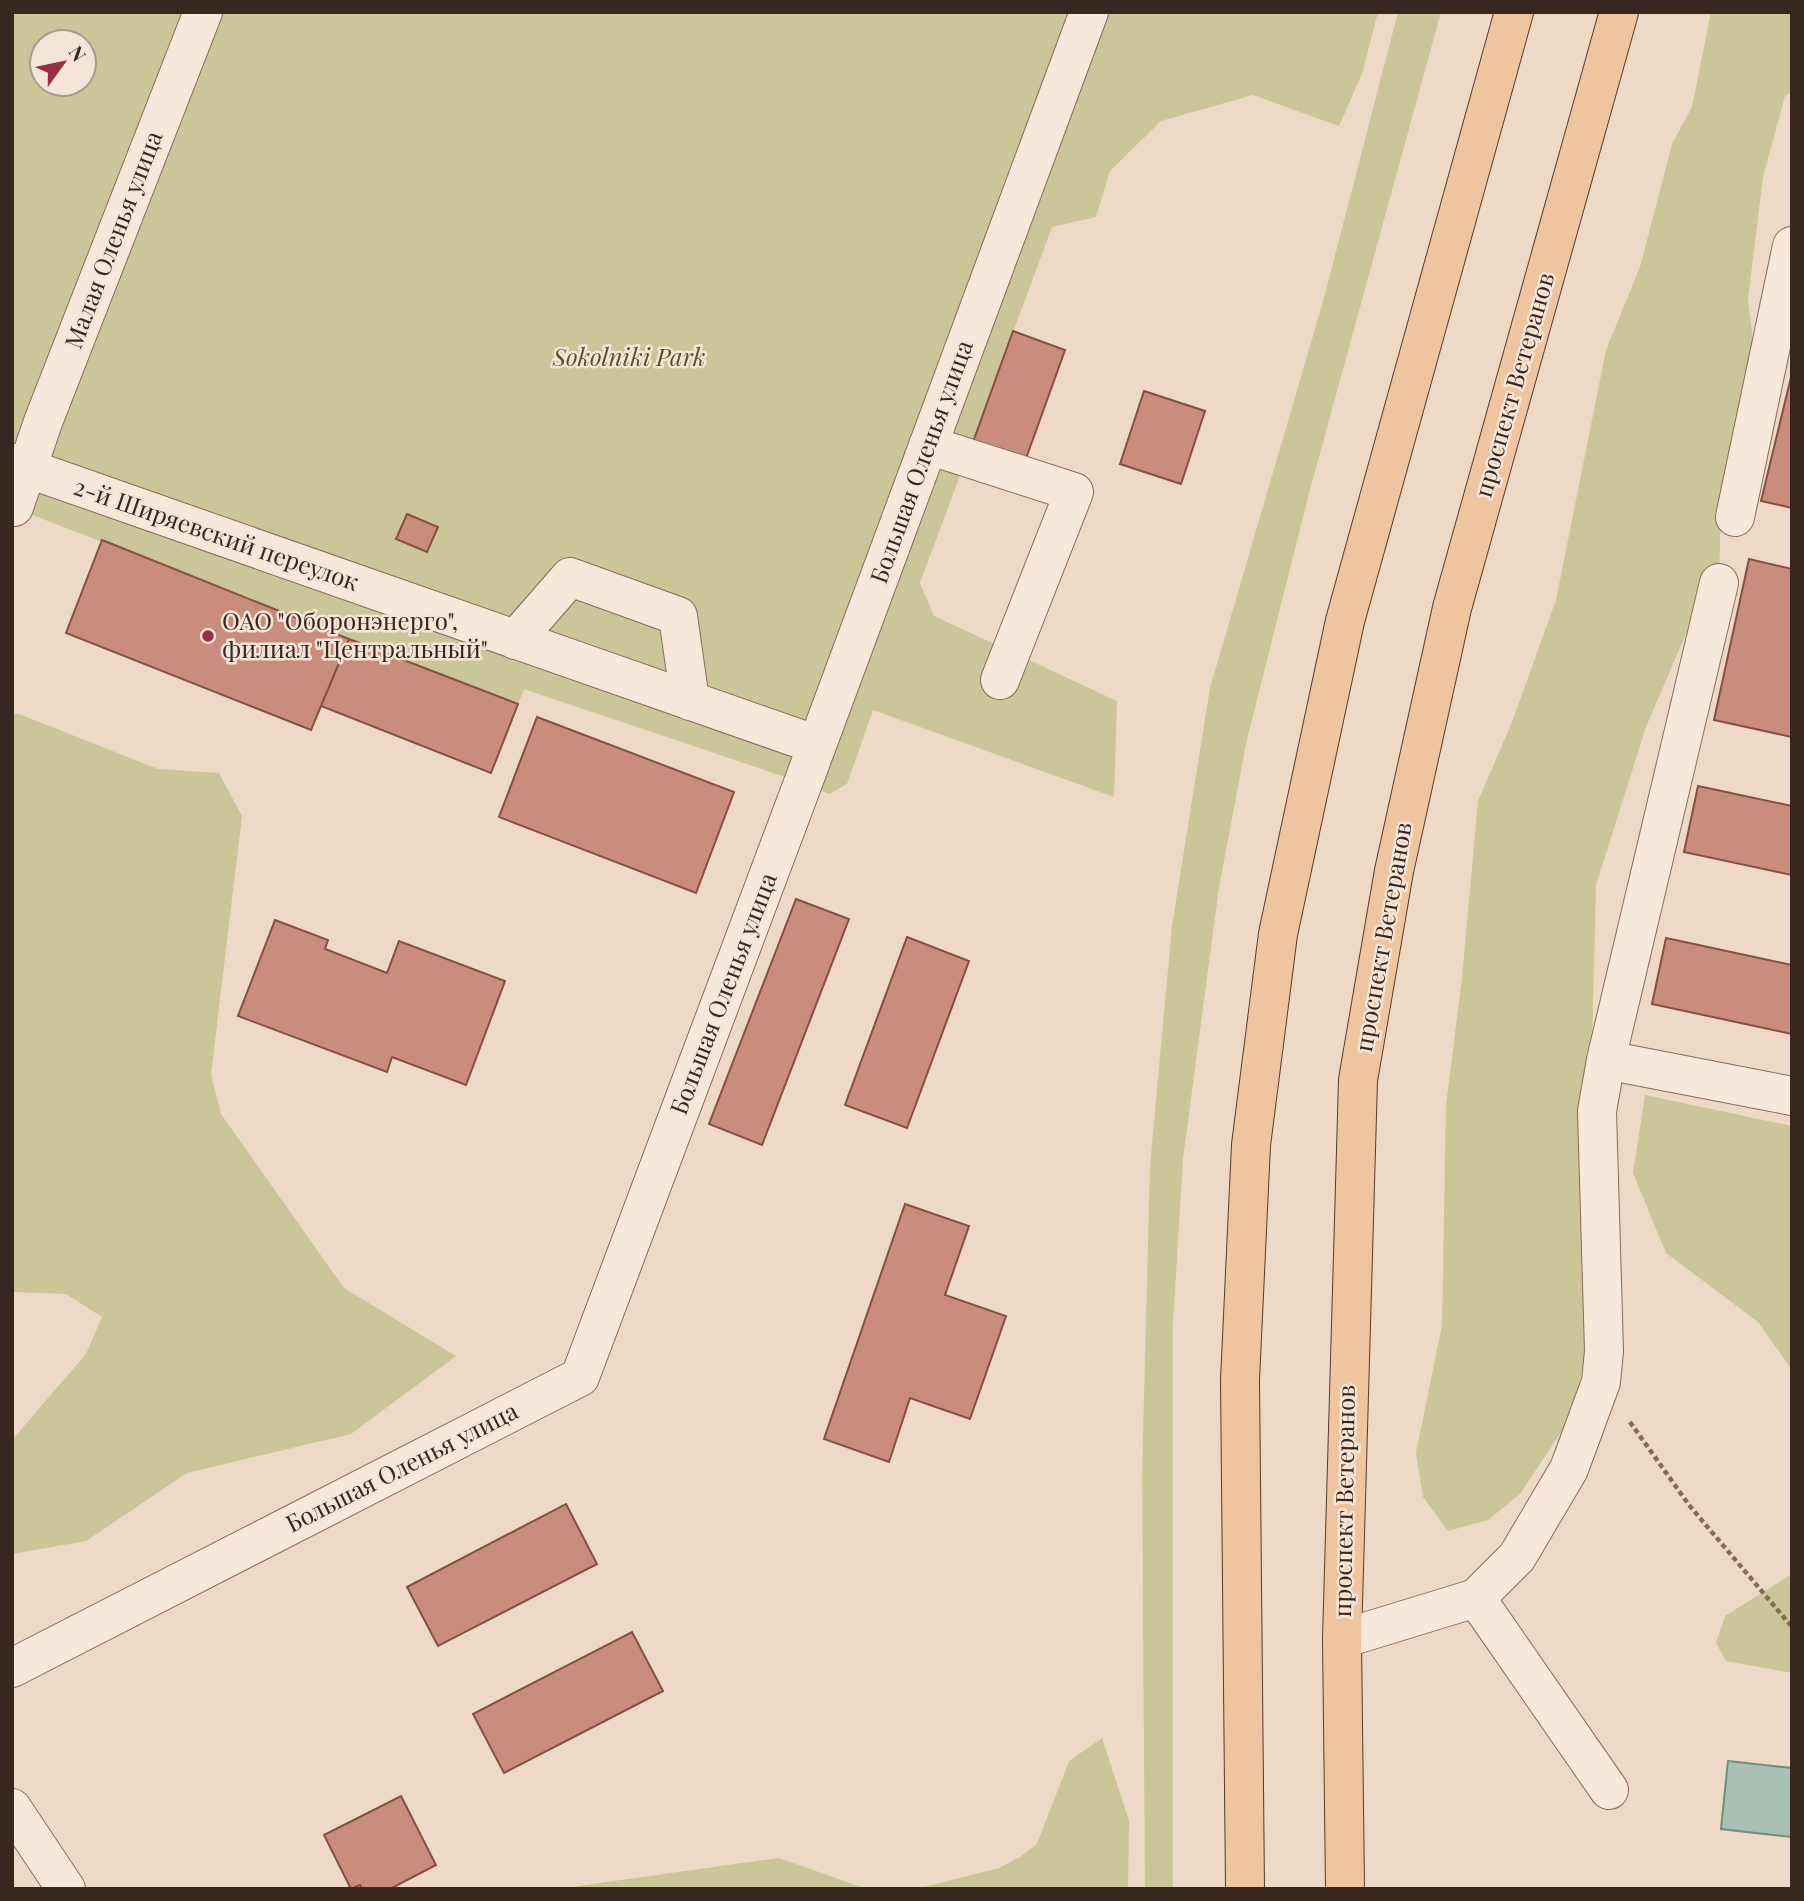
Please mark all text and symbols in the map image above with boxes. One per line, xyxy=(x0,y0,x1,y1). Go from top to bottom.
north arrow xyxy=(28,28,98,98)
text: N xyxy=(63,40,93,66)
street label: Малая Оленья улица xyxy=(56,126,168,353)
street label: проспект Ветеранов xyxy=(1466,268,1561,501)
street label: Большая Оленья улица xyxy=(861,335,979,587)
park label: Sokolniki Park xyxy=(552,340,705,372)
street label: 2-й Ширяевский переулок xyxy=(70,469,364,597)
place label: ОАО "Оборонэнерго", филиал "Центральный" xyxy=(222,604,488,664)
marker: ОАО "Оборонэнерго", филиал "Центральный" xyxy=(200,628,216,644)
street label: проспект Ветеранов xyxy=(1346,819,1418,1054)
street label: Большая Оленья улица xyxy=(661,868,783,1119)
street label: проспект Ветеранов xyxy=(1325,1384,1361,1618)
street label: Большая Оленья улица xyxy=(280,1394,523,1539)

